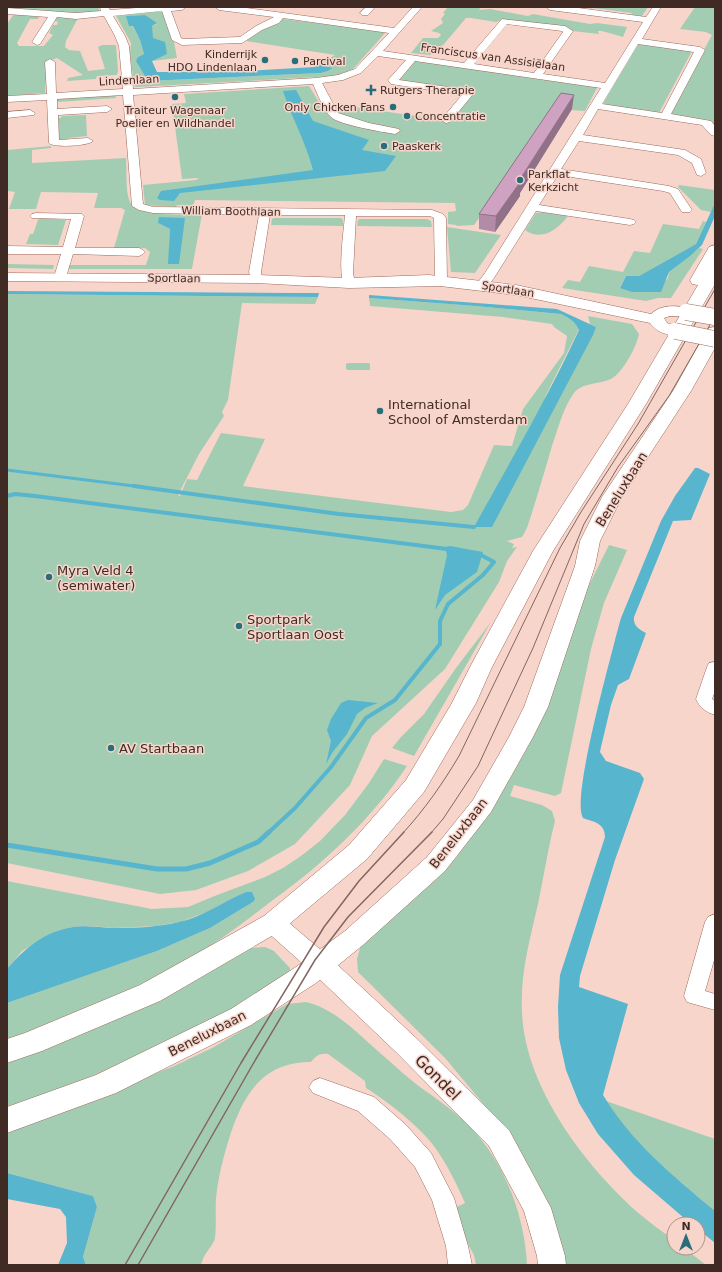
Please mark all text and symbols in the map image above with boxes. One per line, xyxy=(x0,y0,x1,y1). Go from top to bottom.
street label: Franciscus van Assisiëlaan xyxy=(420,41,566,74)
place label: Kinderrijk HDO Lindenlaan xyxy=(168,48,258,74)
marker: Kinderrijk HDO Lindenlaan xyxy=(260,55,270,65)
place label: Parcival xyxy=(303,55,346,68)
marker: Parcival xyxy=(290,56,300,66)
street label: Lindenlaan xyxy=(99,72,160,89)
marker: Rutgers Therapie xyxy=(365,84,377,96)
place label: Rutgers Therapie xyxy=(380,84,475,97)
marker: Traiteur Wagenaar Poelier en Wildhandel xyxy=(170,92,180,102)
place label: Only Chicken Fans xyxy=(285,101,385,114)
marker: Only Chicken Fans xyxy=(388,102,398,112)
place label: Traiteur Wagenaar Poelier en Wildhandel xyxy=(115,104,235,130)
place label: Concentratie xyxy=(415,110,486,123)
marker: Concentratie xyxy=(402,111,412,121)
place label: Paaskerk xyxy=(392,140,442,153)
marker: Paaskerk xyxy=(379,141,389,151)
place label: Parkflat Kerkzicht xyxy=(528,168,579,194)
marker: Parkflat Kerkzicht xyxy=(515,175,525,185)
street label: William Boothlaan xyxy=(181,204,281,219)
street label: Sportlaan xyxy=(147,272,201,285)
street label: Sportlaan xyxy=(481,279,535,300)
place label: International School of Amsterdam xyxy=(388,397,527,427)
marker: International School of Amsterdam xyxy=(375,406,385,416)
street label: Beneluxbaan xyxy=(593,449,650,529)
place label: Myra Veld 4 (semiwater) xyxy=(57,563,135,593)
marker: Myra Veld 4 (semiwater) xyxy=(44,572,54,582)
place label: Sportpark Sportlaan Oost xyxy=(247,612,344,642)
marker: Sportpark Sportlaan Oost xyxy=(234,621,244,631)
place label: AV Startbaan xyxy=(119,741,204,756)
marker: AV Startbaan xyxy=(106,743,116,753)
street label: Beneluxbaan xyxy=(426,795,491,871)
street label: Beneluxbaan xyxy=(166,1007,249,1059)
street label: Gondel xyxy=(411,1051,464,1104)
north arrow xyxy=(666,1216,706,1256)
text: N xyxy=(681,1220,691,1233)

